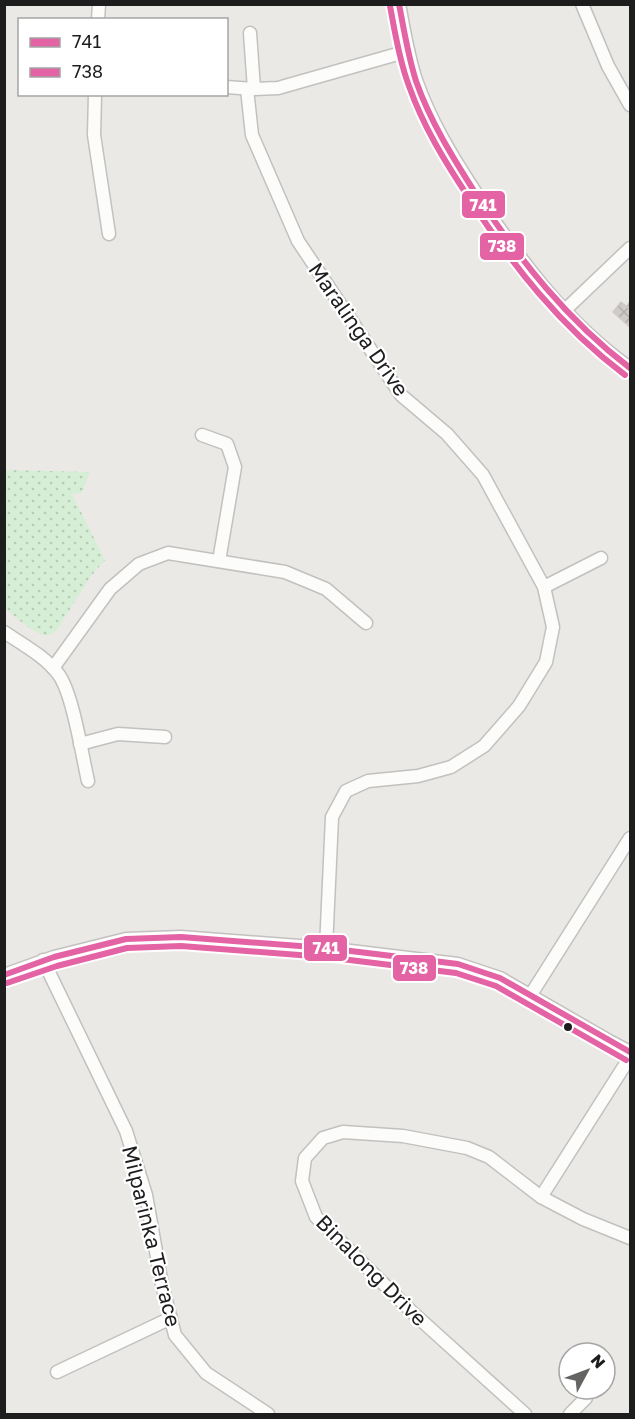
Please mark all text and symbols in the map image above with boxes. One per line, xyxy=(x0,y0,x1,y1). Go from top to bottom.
legend xyxy=(18,18,228,96)
text: 741 xyxy=(72,30,102,52)
text: 738 xyxy=(72,60,103,82)
line badge: 741 xyxy=(461,190,506,219)
text: 741 xyxy=(470,195,496,215)
line badge: 738 xyxy=(479,232,525,261)
text: 738 xyxy=(488,236,516,256)
street label: Maralinga Drive xyxy=(303,257,415,401)
line badge: 741 xyxy=(303,934,348,962)
text: 741 xyxy=(313,938,339,958)
line badge: 738 xyxy=(392,954,437,982)
text: 738 xyxy=(400,958,428,978)
unlabelled marker xyxy=(562,1021,574,1033)
street label: Milparinka Terrace xyxy=(117,1143,187,1329)
street label: Binalong Drive xyxy=(311,1209,433,1331)
north arrow xyxy=(557,1341,617,1401)
text: N xyxy=(587,1350,610,1372)

